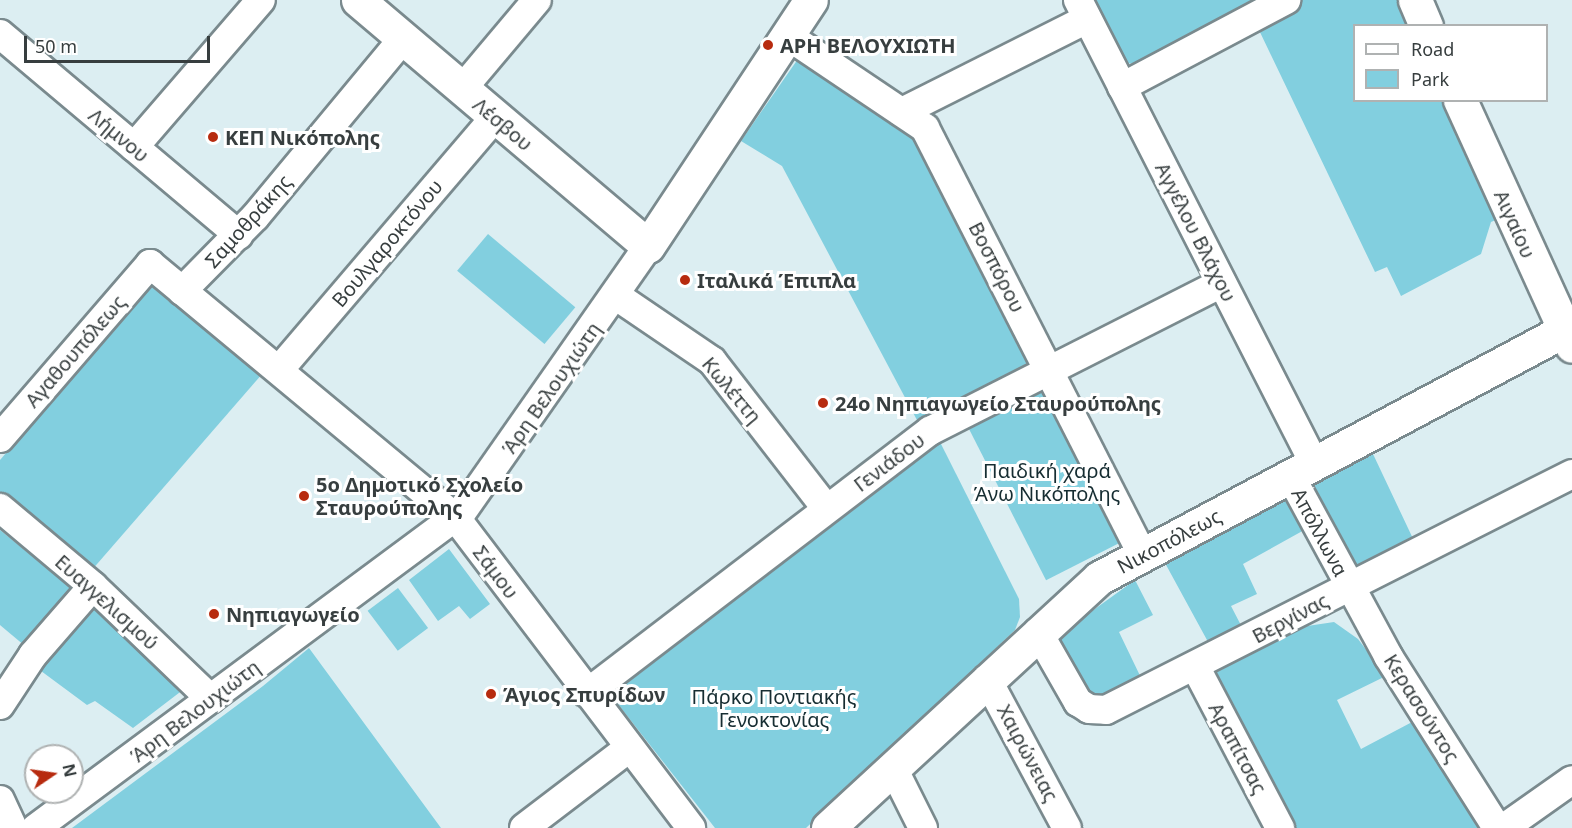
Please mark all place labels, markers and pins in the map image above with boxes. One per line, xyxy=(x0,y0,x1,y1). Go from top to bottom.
place label: ΑΡΗ ΒΕΛΟΥΧΙΩΤΗ xyxy=(780,33,956,57)
marker: ΑΡΗ ΒΕΛΟΥΧΙΩΤΗ xyxy=(761,38,775,52)
place label: ΚΕΠ Νικόπολης xyxy=(225,125,380,149)
marker: ΚΕΠ Νικόπολης xyxy=(206,130,220,144)
place label: Ιταλικά Έπιπλα xyxy=(697,268,856,292)
marker: Ιταλικά Έπιπλα xyxy=(678,273,692,287)
place label: 24ο Νηπιαγωγείο Σταυρούπολης xyxy=(835,391,1161,415)
marker: 24ο Νηπιαγωγείο Σταυρούπολης xyxy=(816,396,830,410)
place label: 5ο Δημοτικό Σχολείο Σταυρούπολης xyxy=(316,472,523,519)
marker: 5ο Δημοτικό Σχολείο Σταυρούπολης xyxy=(297,489,311,503)
place label: Νηπιαγωγείο xyxy=(226,602,360,626)
marker: Νηπιαγωγείο xyxy=(207,607,221,621)
place label: Άγιος Σπυρίδων xyxy=(503,682,665,706)
marker: Άγιος Σπυρίδων xyxy=(484,687,498,701)

